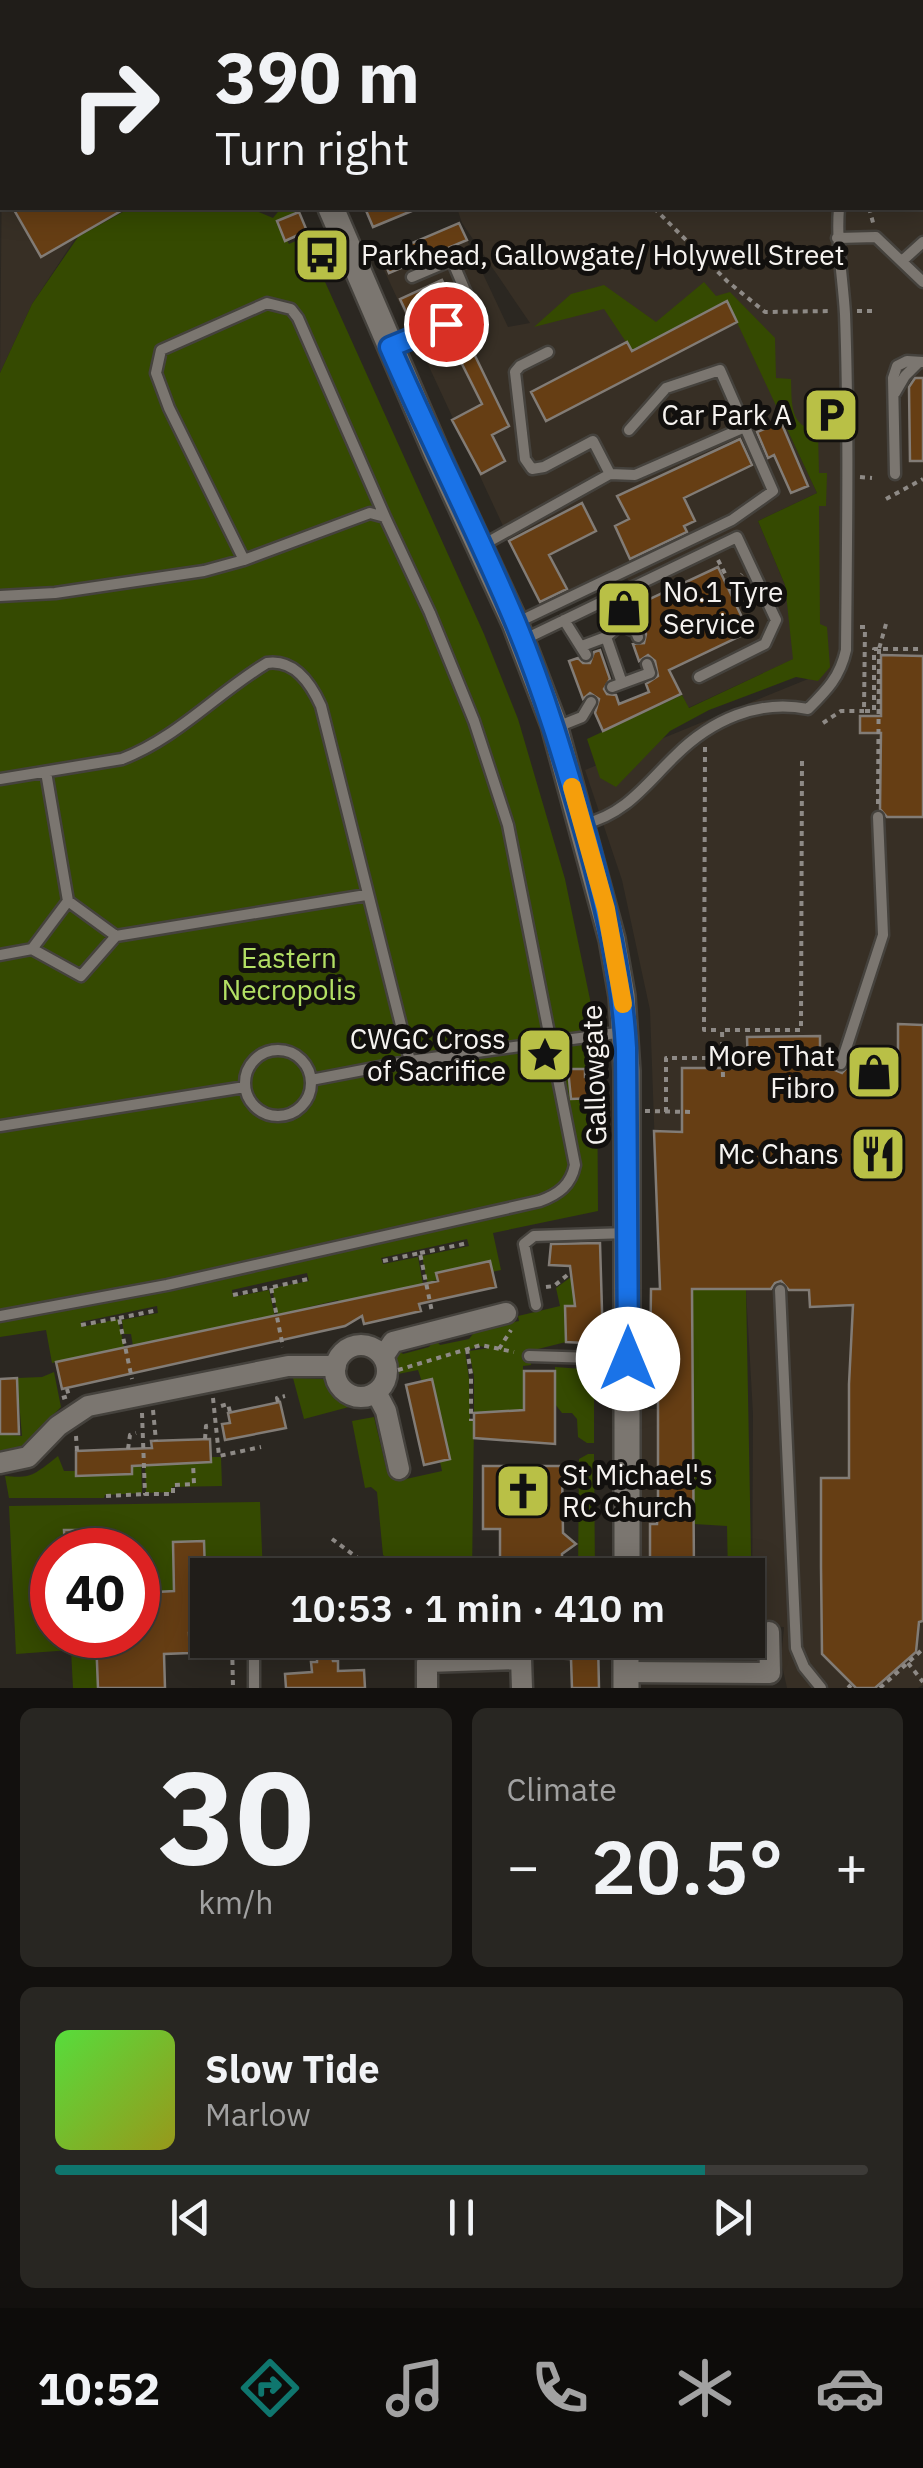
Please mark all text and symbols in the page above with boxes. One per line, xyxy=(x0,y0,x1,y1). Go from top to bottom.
text: 390 m xyxy=(215,31,420,122)
icon: right xyxy=(50,40,180,170)
text: Turn right xyxy=(215,119,410,177)
bus stop icon: Parkhead, Gallowgate/ Holywell Street xyxy=(292,225,352,285)
place label: Parkhead, Gallowgate/ Holywell Street xyxy=(361,236,845,273)
pin xyxy=(404,282,489,367)
icon: arrive xyxy=(419,297,474,352)
parking icon: Car Park A xyxy=(801,385,861,445)
place label: Car Park A xyxy=(662,396,792,433)
place label: No.1 Tyre Service xyxy=(663,573,783,642)
shop icon: No.1 Tyre Service xyxy=(594,578,654,638)
park label: Eastern Necropolis xyxy=(221,939,357,1008)
street label: Gallowgate xyxy=(573,1004,614,1146)
place label: CWGC Cross of Sacrifice xyxy=(350,1020,506,1089)
place icon: CWGC Cross of Sacrifice xyxy=(515,1025,575,1085)
place label: More That Fibro xyxy=(708,1037,835,1106)
shop icon: More That Fibro xyxy=(844,1042,904,1102)
restaurant icon: Mc Chans xyxy=(848,1124,908,1184)
place label: Mc Chans xyxy=(718,1135,839,1172)
position arrow xyxy=(576,1307,680,1411)
place label: St Michael's RC Church xyxy=(562,1456,713,1525)
church icon: St Michael's RC Church xyxy=(493,1461,553,1521)
speed limit sign: 40 xyxy=(30,1528,160,1658)
text: 10:53 · 1 min · 410 m xyxy=(290,1583,665,1632)
text: 30 xyxy=(158,1731,314,1900)
text: Climate xyxy=(507,1768,617,1810)
text: 20.5° xyxy=(591,1817,784,1915)
text: − xyxy=(507,1830,540,1901)
text: + xyxy=(835,1830,868,1901)
text: km/h xyxy=(198,1881,273,1923)
text: Slow Tide xyxy=(205,2044,380,2093)
text: Marlow xyxy=(205,2093,311,2135)
icon: previous xyxy=(163,2190,218,2245)
icon: pause xyxy=(434,2190,489,2245)
icon: next xyxy=(705,2190,760,2245)
icon: directions xyxy=(235,2353,305,2423)
icon: music xyxy=(380,2353,450,2423)
icon: phone xyxy=(525,2353,595,2423)
icon: climate xyxy=(670,2353,740,2423)
icon: car xyxy=(815,2353,885,2423)
text: 10:52 xyxy=(38,2359,160,2417)

